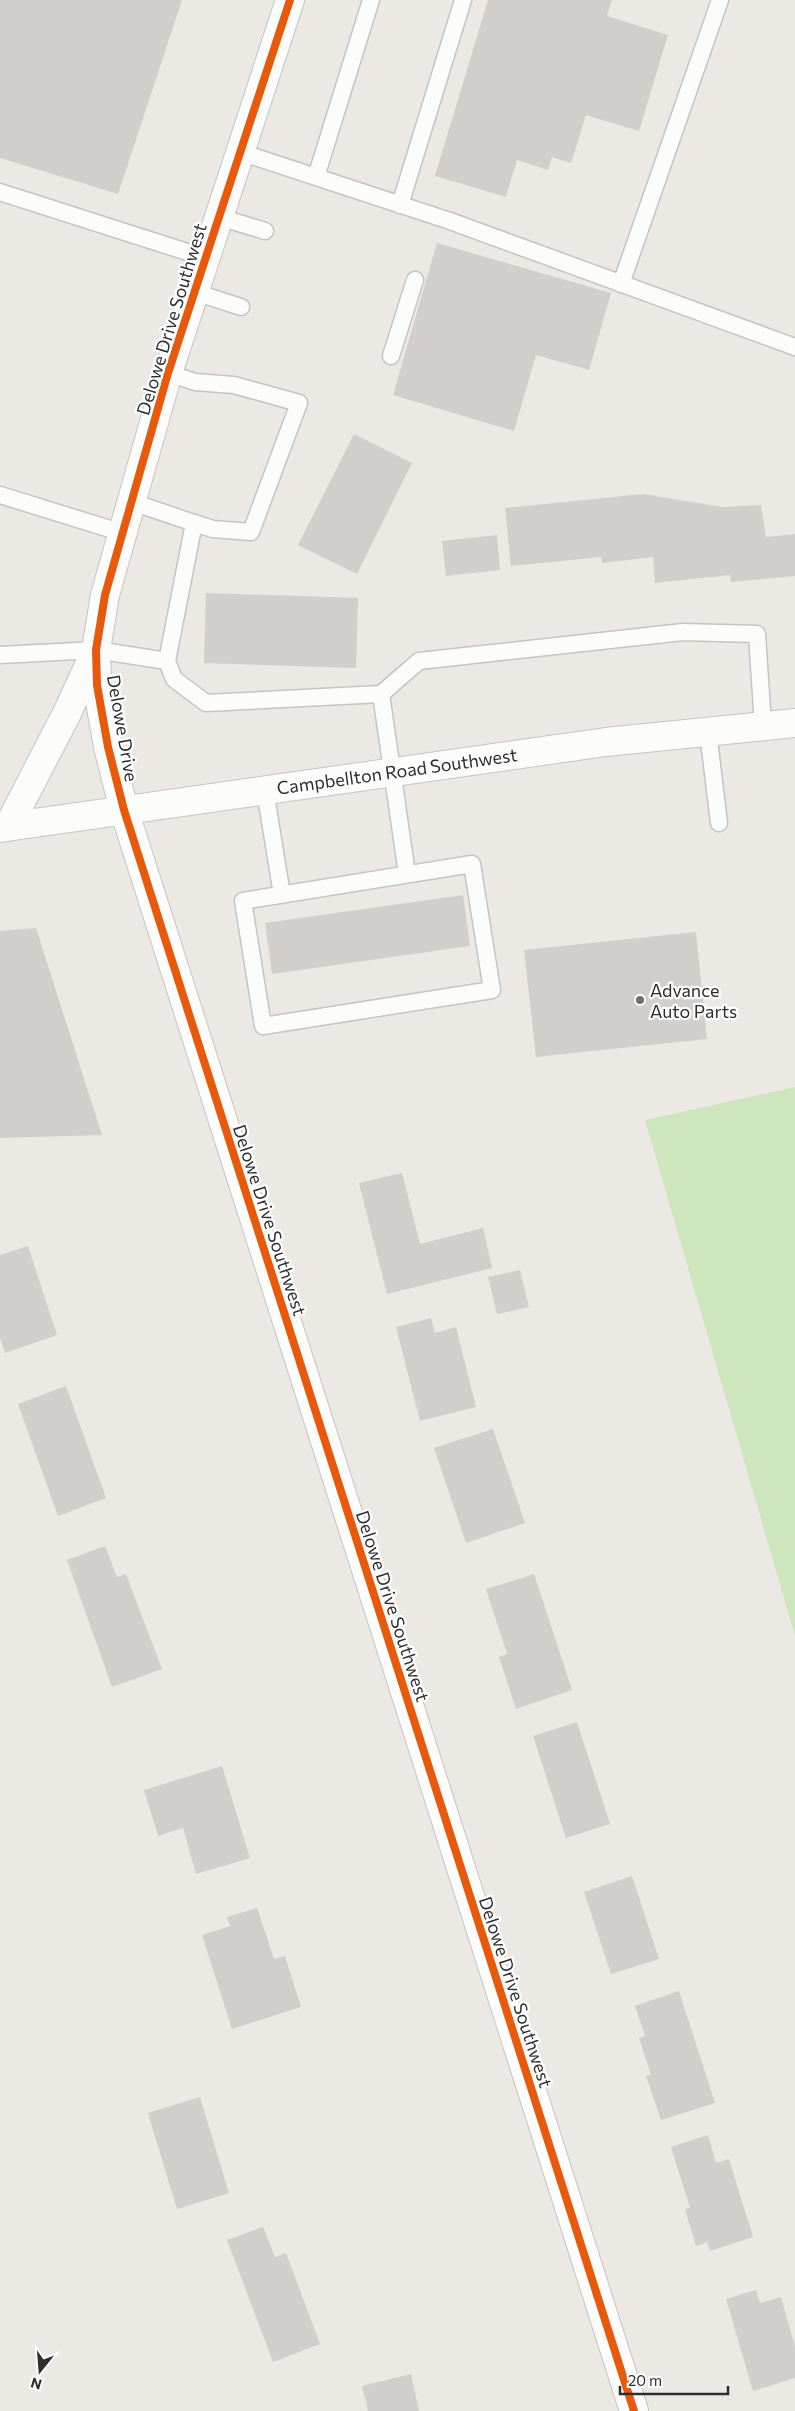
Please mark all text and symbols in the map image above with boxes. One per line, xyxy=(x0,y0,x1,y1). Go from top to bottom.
street label: Delowe Drive Southwest xyxy=(131,220,211,418)
street label: Delowe Drive xyxy=(103,673,143,783)
street label: Campbellton Road Southwest xyxy=(275,743,519,799)
place label: Advance Auto Parts xyxy=(650,979,737,1022)
marker: Advance Auto Parts xyxy=(634,994,646,1006)
street label: Delowe Drive Southwest xyxy=(229,1122,311,1318)
street label: Delowe Drive Southwest xyxy=(352,1508,434,1704)
street label: Delowe Drive Southwest xyxy=(475,1894,557,2090)
north arrow xyxy=(15,2346,65,2396)
scale bar xyxy=(620,2364,728,2396)
text: 20 m xyxy=(628,2371,662,2389)
text: N xyxy=(29,2374,44,2394)

